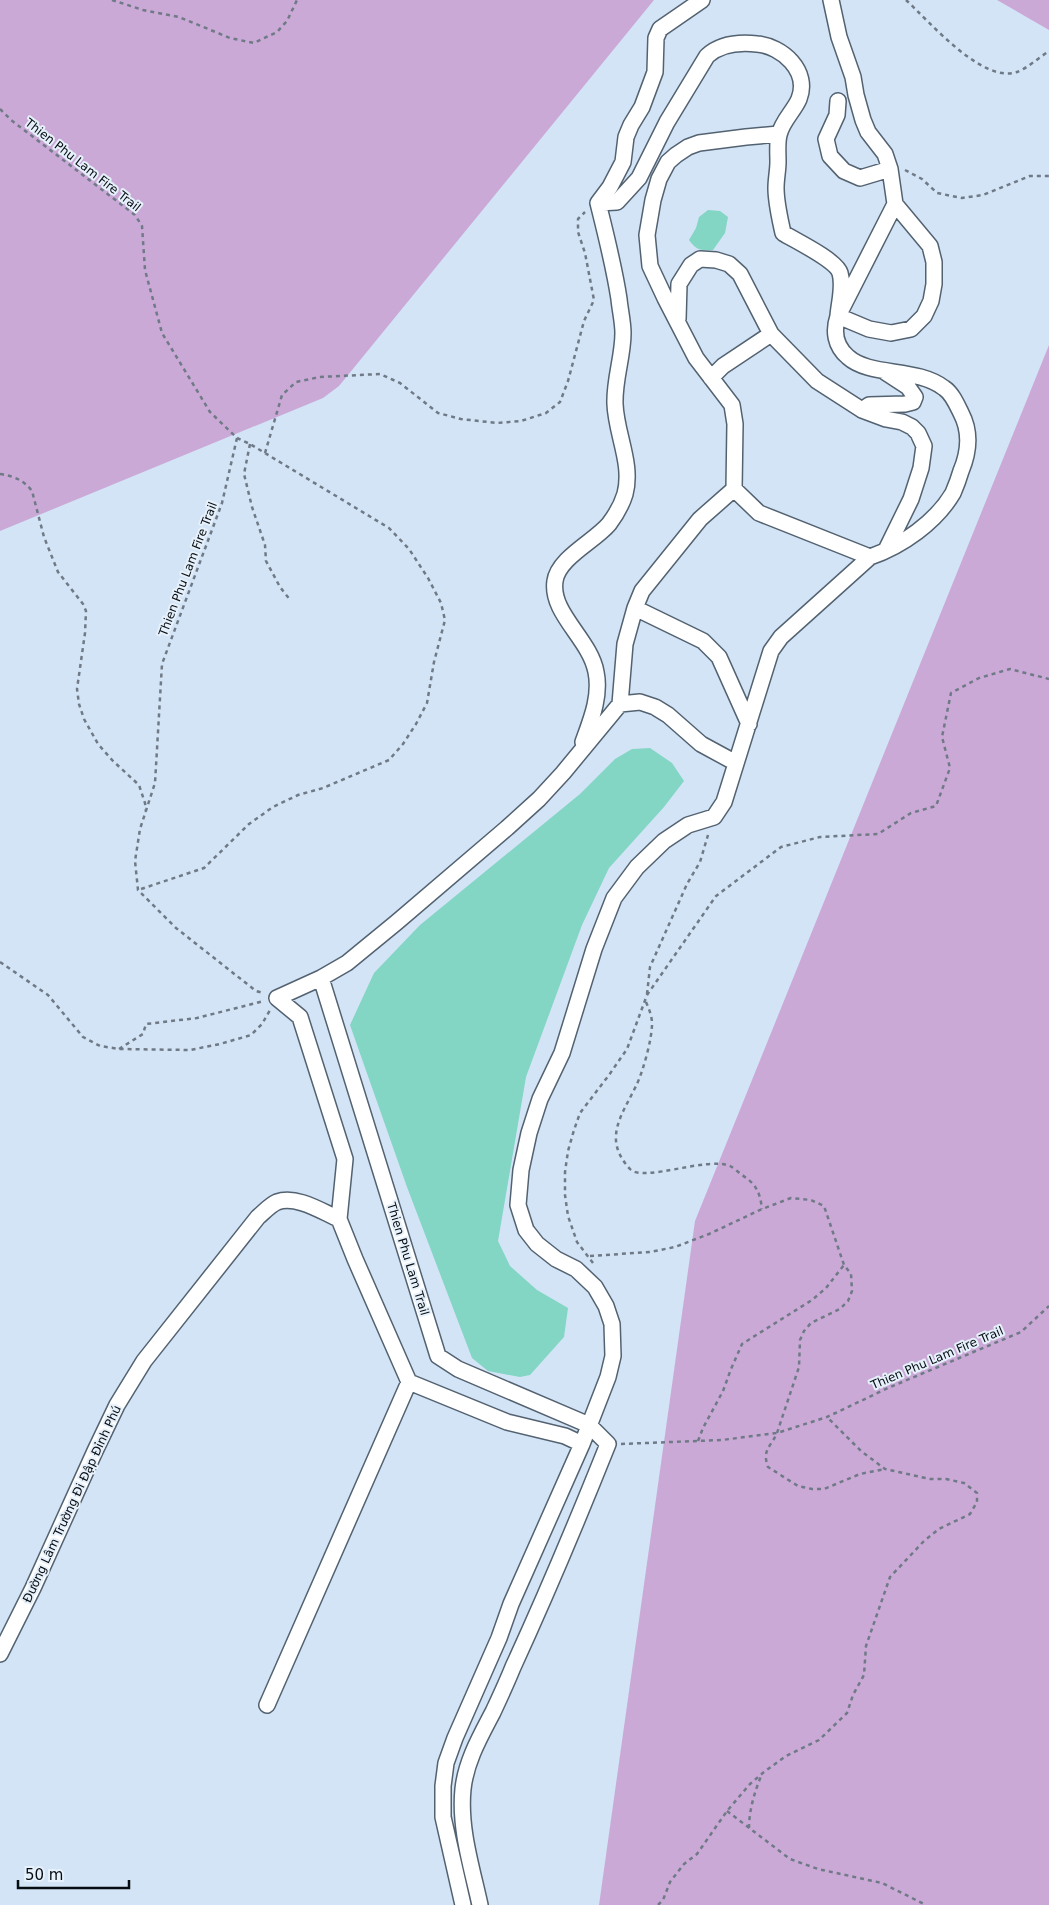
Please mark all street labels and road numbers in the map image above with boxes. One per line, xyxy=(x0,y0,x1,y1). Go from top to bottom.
street label: Thien Phu Lam Fire Trail xyxy=(22,115,144,214)
street label: Thien Phu Lam Fire Trail xyxy=(156,500,220,639)
street label: Thien Phu Lam Trail xyxy=(384,1200,432,1317)
street label: Thien Phu Lam Fire Trail xyxy=(868,1324,1005,1393)
street label: Đường Lâm Trường Đi Đập Đỉnh Phú xyxy=(20,1403,124,1605)

